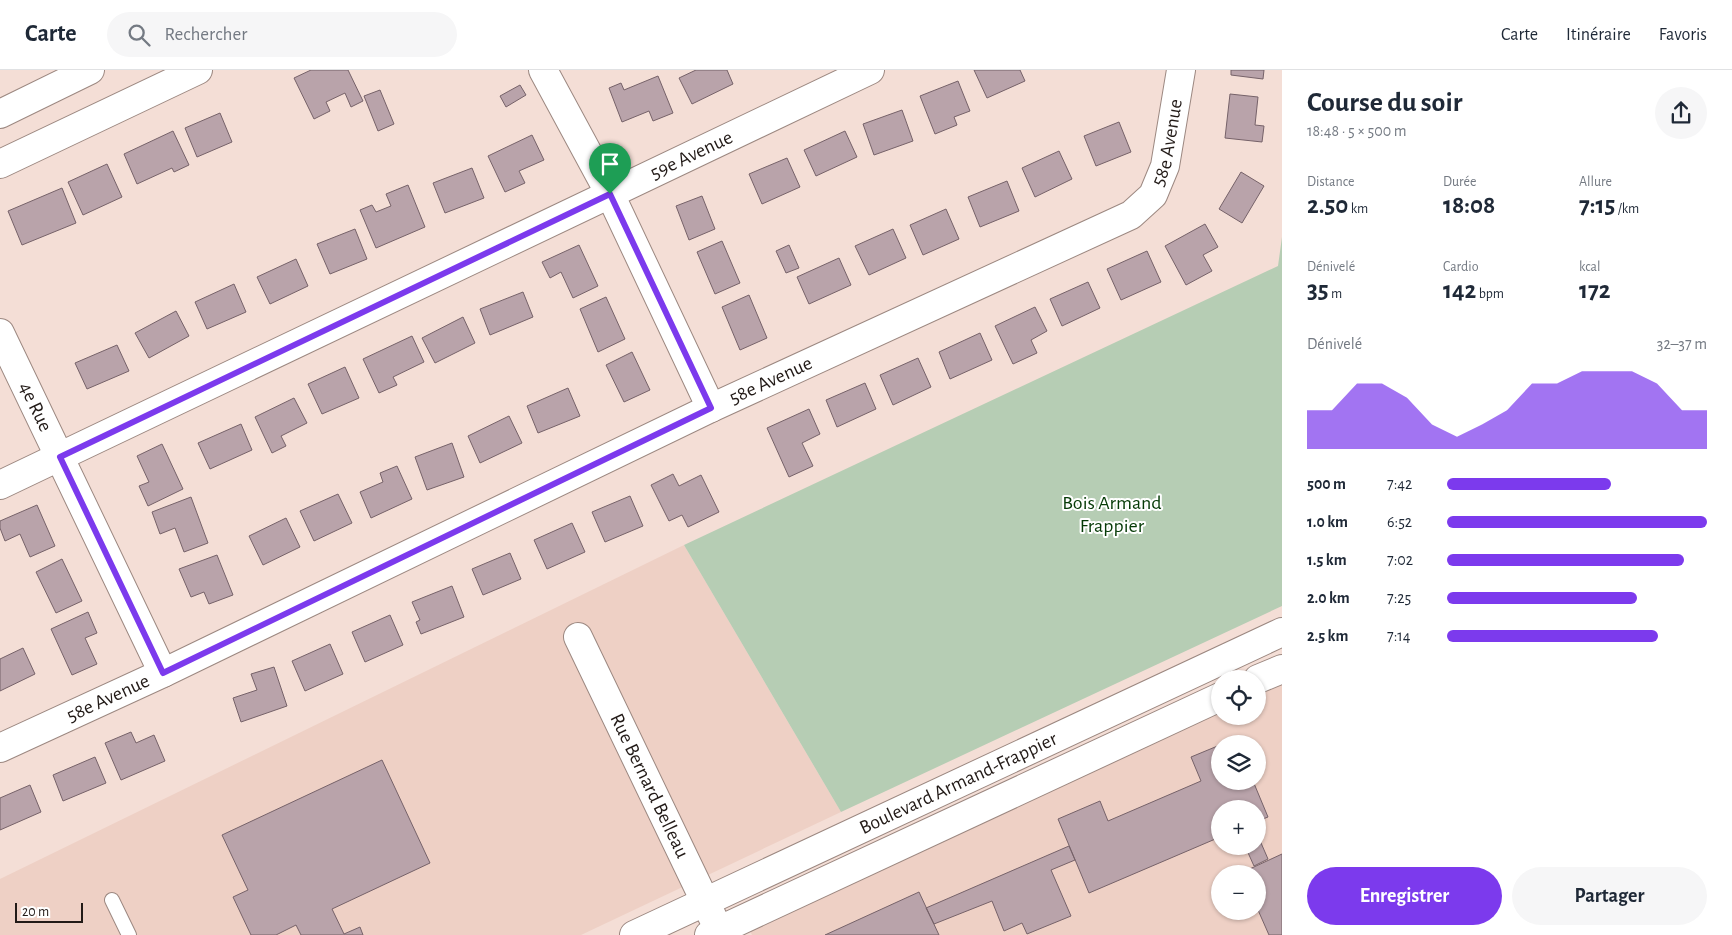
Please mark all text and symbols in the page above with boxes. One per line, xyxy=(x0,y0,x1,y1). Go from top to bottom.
search box xyxy=(107,12,457,57)
icon: search xyxy=(125,21,153,49)
text: Carte xyxy=(25,22,77,46)
text: Rechercher xyxy=(165,25,247,44)
text: Carte xyxy=(1501,26,1538,44)
text: Itinéraire xyxy=(1566,26,1631,44)
text: Favoris xyxy=(1659,26,1707,44)
button: share xyxy=(1655,87,1707,139)
text: Course du soir xyxy=(1307,89,1462,117)
street label: 58e Avenue xyxy=(1148,97,1186,189)
text: 18:48 · 5 × 500 m xyxy=(1307,123,1407,139)
street label: 59e Avenue xyxy=(647,127,736,183)
pin xyxy=(589,143,631,194)
icon: arrive xyxy=(596,150,624,178)
text: Distance xyxy=(1307,175,1354,189)
text: Durée xyxy=(1443,175,1476,189)
text: Allure xyxy=(1579,175,1612,189)
text: 2.50 xyxy=(1307,193,1348,218)
text: 18:08 xyxy=(1443,193,1495,218)
text: 7:15 xyxy=(1579,193,1615,218)
text: km xyxy=(1348,202,1368,216)
text: /km xyxy=(1615,202,1639,216)
text: Dénivelé xyxy=(1307,260,1355,274)
text: Cardio xyxy=(1443,260,1479,274)
text: kcal xyxy=(1579,260,1600,274)
text: 35 xyxy=(1307,278,1329,303)
text: 142 xyxy=(1443,278,1476,303)
text: 172 xyxy=(1579,278,1611,303)
text: m xyxy=(1329,287,1342,301)
text: bpm xyxy=(1476,287,1504,301)
text: Dénivelé xyxy=(1307,336,1362,352)
text: 32–37 m xyxy=(1657,336,1707,352)
street label: 58e Avenue xyxy=(726,353,815,408)
street label: 4e Rue xyxy=(15,379,56,435)
text: 500 m xyxy=(1307,476,1346,492)
text: 7:42 xyxy=(1387,476,1412,492)
park label: Bois Armand Frappier xyxy=(1062,493,1162,536)
text: 1.0 km xyxy=(1307,514,1348,530)
text: 6:52 xyxy=(1387,514,1412,530)
text: 1.5 km xyxy=(1307,552,1347,568)
text: 7:02 xyxy=(1387,552,1413,568)
text: 2.0 km xyxy=(1307,590,1350,606)
text: 7:25 xyxy=(1387,590,1411,606)
text: 2.5 km xyxy=(1307,628,1348,644)
text: 7:14 xyxy=(1387,628,1411,644)
map controls xyxy=(1211,670,1266,920)
button: locate xyxy=(1211,670,1266,725)
street label: 58e Avenue xyxy=(64,671,153,726)
street label: Rue Bernard Belleau xyxy=(606,710,693,861)
street label: Boulevard Armand-Frappier xyxy=(856,728,1061,838)
button: layers xyxy=(1211,735,1266,790)
button: + xyxy=(1211,800,1266,855)
button: − xyxy=(1211,865,1266,920)
button: Enregistrer xyxy=(1307,867,1502,925)
button: Partager xyxy=(1512,867,1707,925)
scale bar xyxy=(15,900,82,923)
text: 20 m xyxy=(22,905,49,919)

